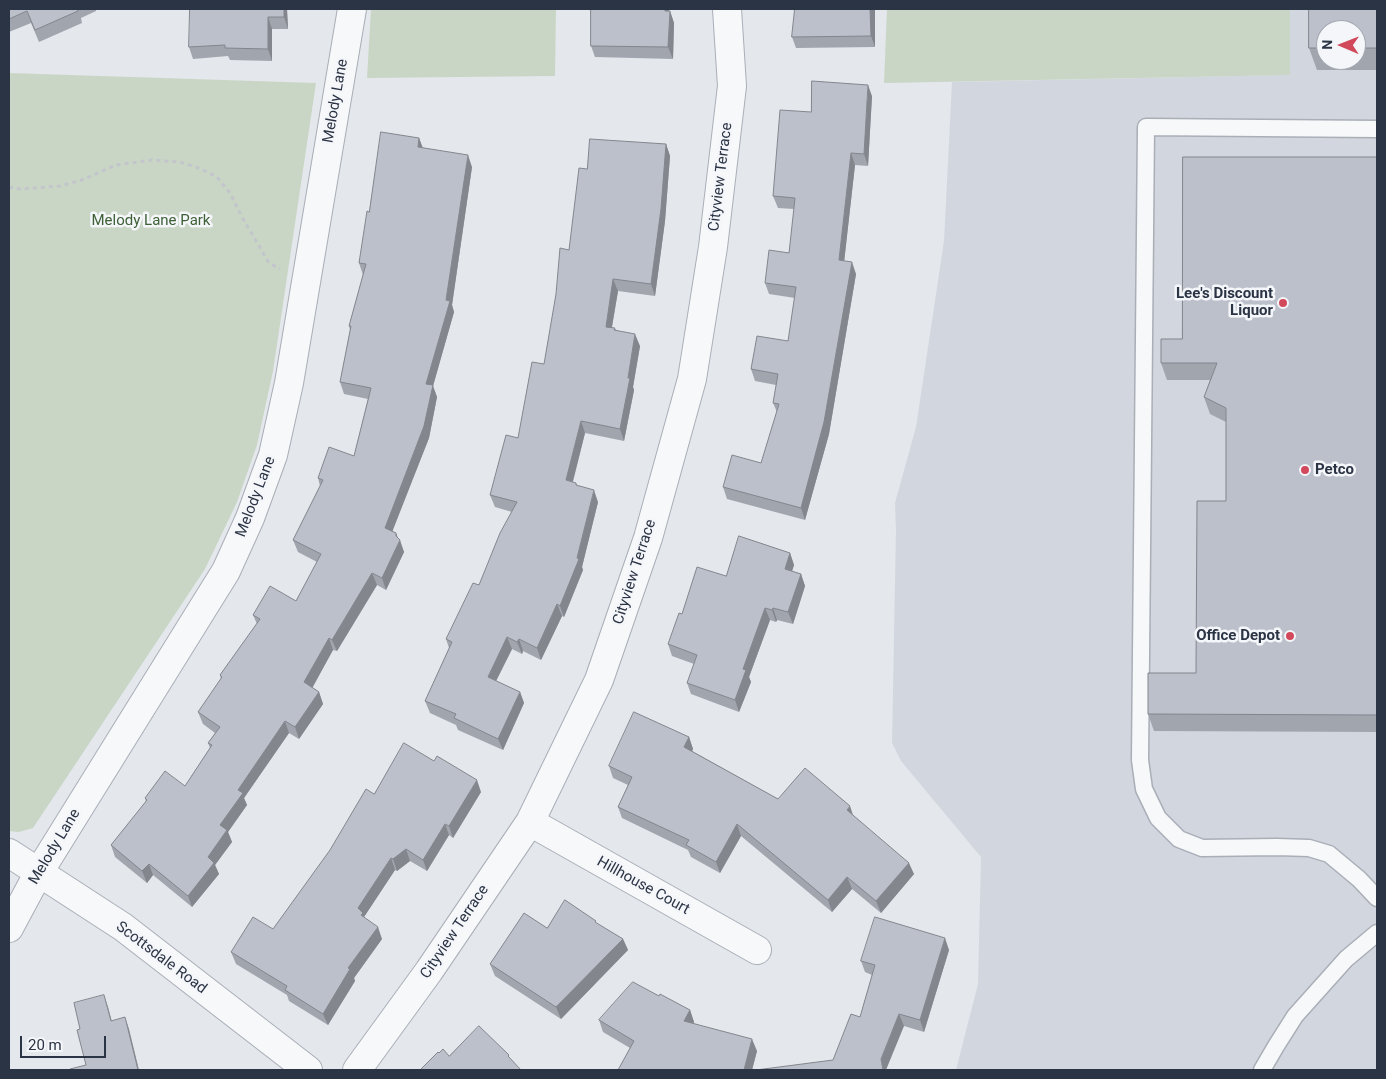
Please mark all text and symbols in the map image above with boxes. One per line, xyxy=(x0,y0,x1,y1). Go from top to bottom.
north arrow xyxy=(1316,20,1366,70)
text: N xyxy=(1319,40,1335,50)
street label: Melody Lane xyxy=(320,58,352,144)
street label: Cityview Terrace xyxy=(705,122,737,232)
park label: Melody Lane Park xyxy=(92,212,210,230)
place label: Lee's Discount Liquor xyxy=(1176,285,1273,320)
marker: Lee's Discount Liquor xyxy=(1277,297,1289,309)
street label: Melody Lane xyxy=(232,454,280,540)
place label: Petco xyxy=(1315,461,1354,479)
marker: Petco xyxy=(1299,464,1311,476)
street label: Cityview Terrace xyxy=(610,517,660,627)
place label: Office Depot xyxy=(1196,627,1280,645)
marker: Office Depot xyxy=(1284,630,1296,642)
street label: Melody Lane xyxy=(25,806,85,888)
street label: Hillhouse Court xyxy=(594,853,692,919)
street label: Cityview Terrace xyxy=(417,882,493,982)
street label: Scottsdale Road xyxy=(112,918,210,998)
scale bar xyxy=(22,1026,109,1058)
text: 20 m xyxy=(28,1036,62,1054)

